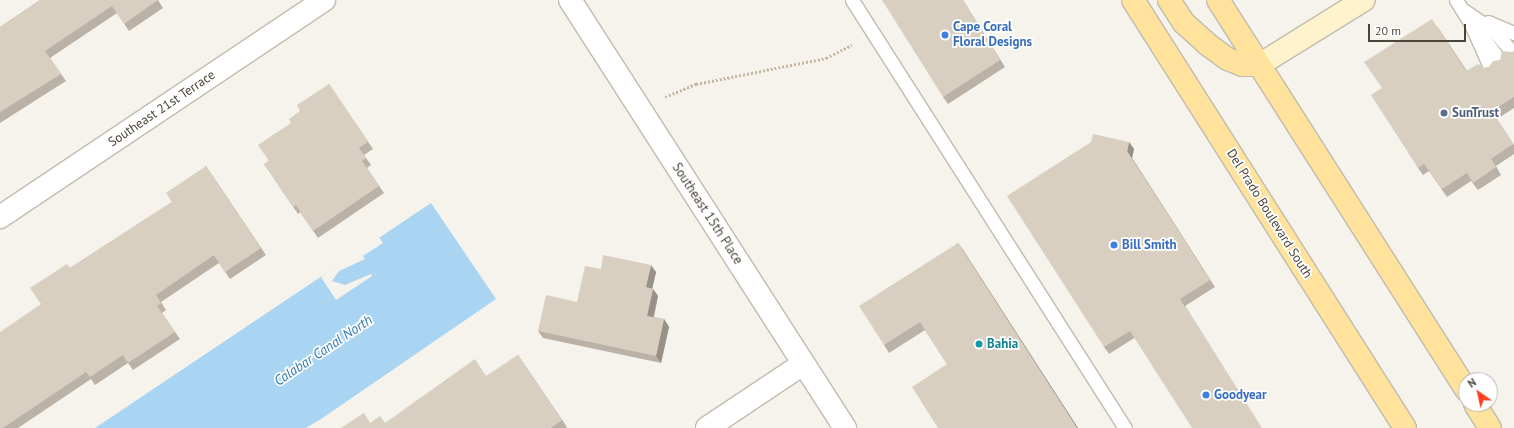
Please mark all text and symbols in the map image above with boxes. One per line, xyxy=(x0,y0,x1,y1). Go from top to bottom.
scale bar xyxy=(1370,16,1468,42)
place label: Cape Coral Floral Designs xyxy=(953,20,1032,51)
text: 20 m xyxy=(1375,23,1401,38)
marker: Cape Coral Floral Designs xyxy=(940,30,950,40)
street label: Southeast 21st Terrace xyxy=(105,67,219,151)
place label: SunTrust xyxy=(1452,105,1499,121)
marker: SunTrust xyxy=(1439,108,1449,118)
street label: Del Prado Boulevard South xyxy=(1223,147,1315,281)
street label: Southeast 15th Place xyxy=(668,160,746,268)
place label: Bill Smith xyxy=(1122,237,1177,253)
marker: Bill Smith xyxy=(1109,240,1119,250)
water label: Calabar Canal North xyxy=(271,311,375,389)
place label: Bahia xyxy=(987,336,1018,352)
marker: Bahia xyxy=(974,339,984,349)
north arrow xyxy=(1458,372,1498,412)
text: N xyxy=(1465,375,1479,391)
place label: Goodyear xyxy=(1214,387,1267,403)
marker: Goodyear xyxy=(1201,390,1211,400)

